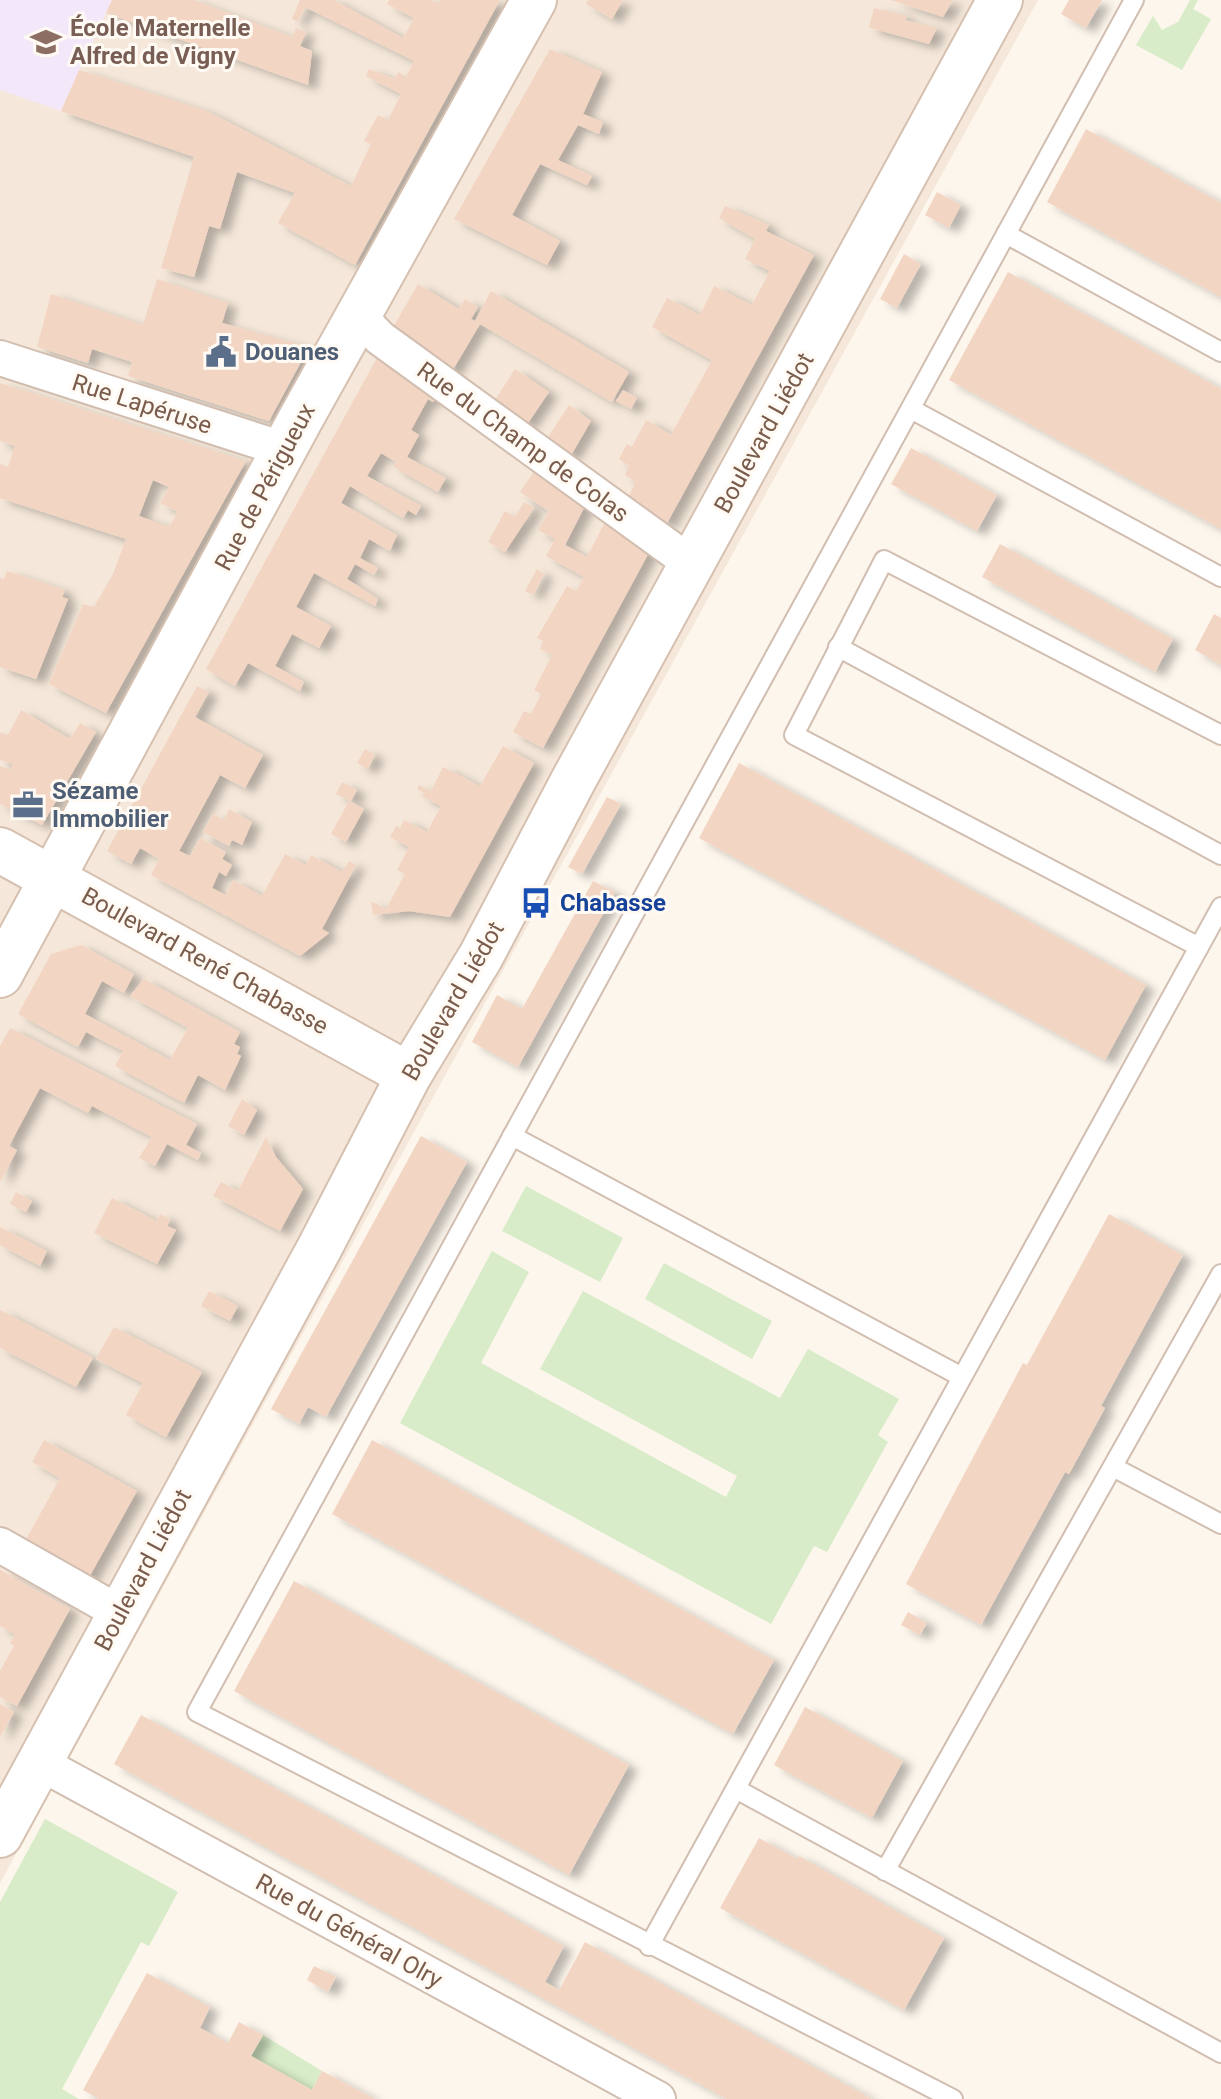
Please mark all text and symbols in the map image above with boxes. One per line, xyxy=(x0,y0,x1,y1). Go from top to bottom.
place label: École Maternelle Alfred de Vigny xyxy=(70,14,250,70)
school or university icon: École Maternelle Alfred de Vigny xyxy=(29,25,63,59)
public building icon: Douanes xyxy=(204,335,238,369)
place label: Douanes xyxy=(245,338,339,366)
street label: Boulevard Liédot xyxy=(708,348,820,518)
street label: Rue du Champ de Colas xyxy=(412,356,634,528)
street label: Rue Lapéruse xyxy=(69,368,215,440)
street label: Rue de Périgueux xyxy=(209,399,321,575)
place label: Sézame Immobilier xyxy=(52,777,169,833)
office icon: Sézame Immobilier xyxy=(11,788,45,822)
street label: Boulevard René Chabasse xyxy=(77,881,333,1041)
bus stop icon: Chabasse xyxy=(519,886,553,920)
place label: Chabasse xyxy=(560,889,666,917)
street label: Boulevard Liédot xyxy=(396,916,510,1085)
street label: Boulevard Liédot xyxy=(89,1484,197,1655)
street label: Rue du Général Olry xyxy=(251,1868,448,1994)

